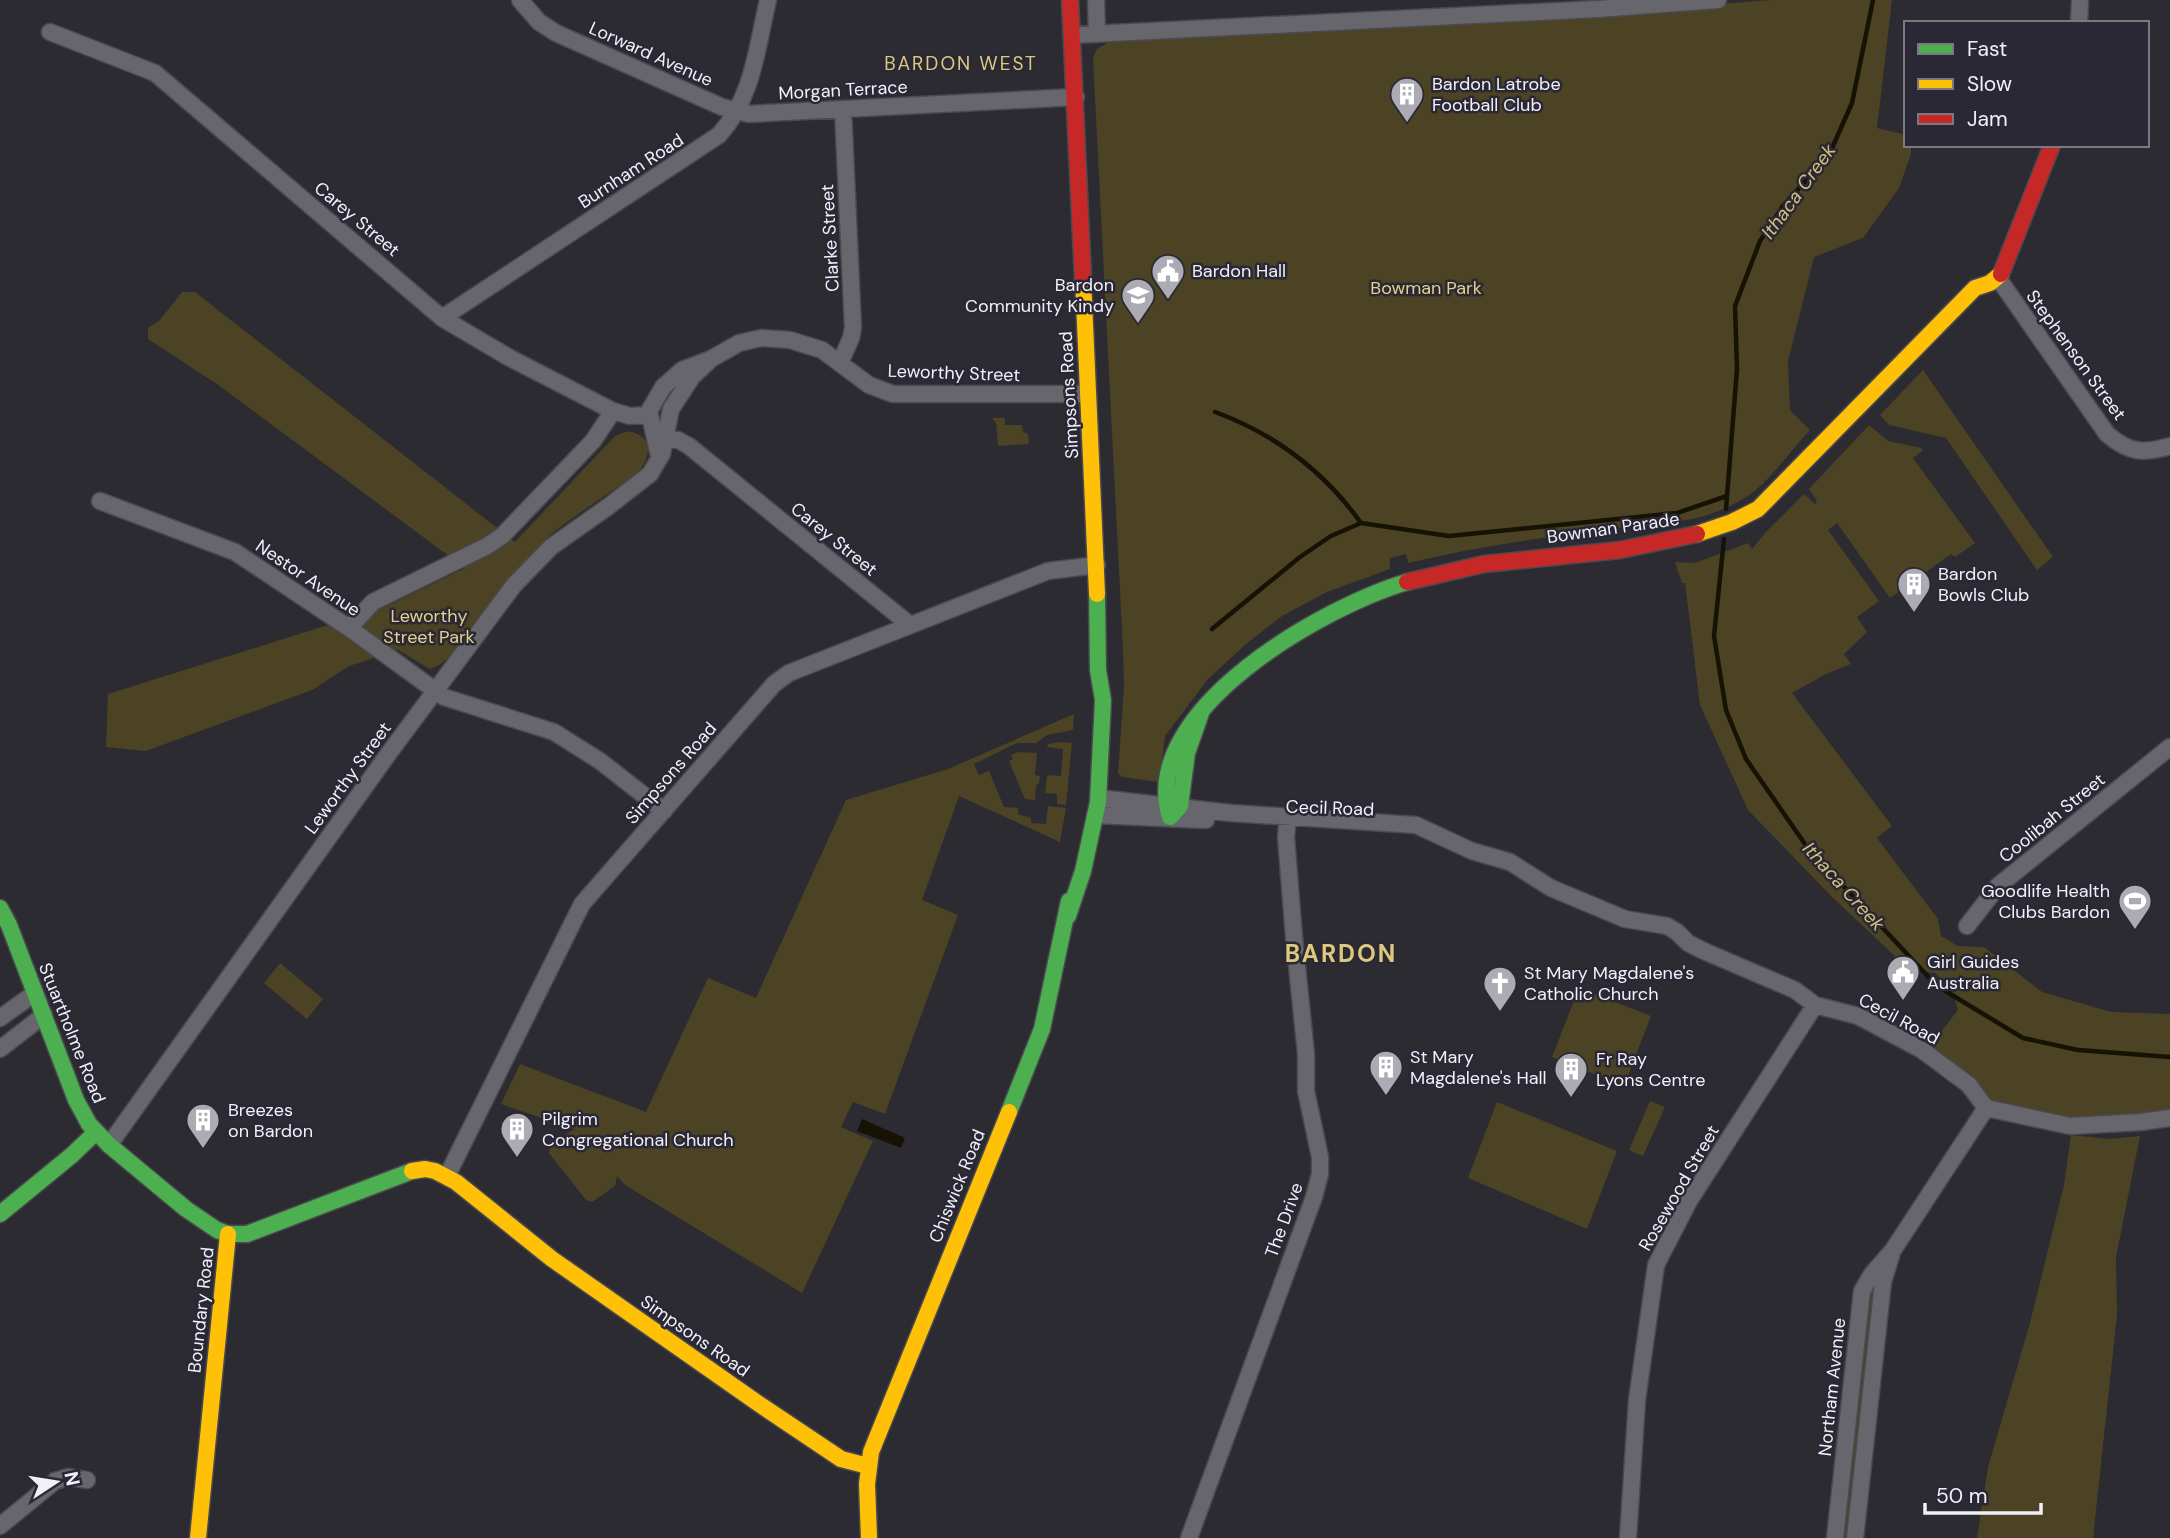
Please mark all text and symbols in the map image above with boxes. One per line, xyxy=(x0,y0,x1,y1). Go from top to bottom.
street label: Lorward Avenue xyxy=(585,16,717,92)
legend xyxy=(1904,21,2149,147)
text: Fast xyxy=(1967,35,2007,63)
district label: BARDON WEST xyxy=(884,51,1038,76)
text: Slow xyxy=(1967,70,2012,98)
place label: Bardon Latrobe Football Club xyxy=(1432,72,1561,117)
street label: Morgan Terrace xyxy=(778,75,908,105)
building icon: Bardon Latrobe Football Club xyxy=(1388,75,1426,124)
text: Jam xyxy=(1967,105,2008,133)
street label: Burnham Road xyxy=(574,128,688,214)
water label: Ithaca Creek xyxy=(1755,138,1842,244)
street label: Carey Street xyxy=(309,176,405,262)
street label: Clarke Street xyxy=(815,184,845,292)
public building icon: Bardon Hall xyxy=(1149,252,1187,301)
place label: Bardon Hall xyxy=(1192,259,1286,283)
place label: Bardon Community Kindy xyxy=(965,273,1114,318)
school or university icon: Bardon Community Kindy xyxy=(1119,276,1157,325)
park label: Bowman Park xyxy=(1370,276,1482,300)
street label: Stephenson Street xyxy=(2021,285,2131,425)
street label: Simpsons Road xyxy=(1054,331,1084,459)
street label: Leworthy Street xyxy=(887,359,1021,387)
street label: Carey Street xyxy=(786,497,882,581)
street label: Bowman Parade xyxy=(1545,507,1681,549)
street label: Nestor Avenue xyxy=(251,534,365,622)
place label: Bardon Bowls Club xyxy=(1938,562,2029,607)
building icon: Bardon Bowls Club xyxy=(1895,565,1933,614)
park label: Leworthy Street Park xyxy=(383,604,475,649)
street label: Leworthy Street xyxy=(299,717,397,839)
street label: Simpsons Road xyxy=(620,717,722,829)
street label: Coolibah Street xyxy=(1994,768,2110,868)
street label: Cecil Road xyxy=(1285,794,1375,822)
water label: Ithaca Creek xyxy=(1797,836,1891,936)
place label: Goodlife Health Clubs Bardon xyxy=(1981,879,2110,924)
sports icon: Goodlife Health Clubs Bardon xyxy=(2116,882,2154,931)
district label: BARDON xyxy=(1285,938,1397,969)
place label: Girl Guides Australia xyxy=(1927,950,2019,995)
public building icon: Girl Guides Australia xyxy=(1884,953,1922,1002)
street label: Stuartholme Road xyxy=(33,959,111,1107)
place label: St Mary Magdalene's Catholic Church xyxy=(1524,961,1694,1006)
church icon: St Mary Magdalene's Catholic Church xyxy=(1481,964,1519,1013)
street label: Cecil Road xyxy=(1854,988,1944,1050)
place label: St Mary Magdalene's Hall xyxy=(1410,1045,1546,1090)
place label: Fr Ray Lyons Centre xyxy=(1596,1047,1705,1092)
building icon: St Mary Magdalene's Hall xyxy=(1367,1048,1405,1097)
building icon: Fr Ray Lyons Centre xyxy=(1552,1050,1590,1099)
place label: Breezes on Bardon xyxy=(228,1098,313,1143)
building icon: Breezes on Bardon xyxy=(184,1101,222,1150)
place label: Pilgrim Congregational Church xyxy=(542,1107,734,1152)
building icon: Pilgrim Congregational Church xyxy=(498,1110,536,1159)
street label: Rosewood Street xyxy=(1633,1121,1725,1255)
street label: Chiswick Road xyxy=(923,1126,991,1246)
street label: The Drive xyxy=(1259,1179,1309,1261)
street label: Boundary Road xyxy=(182,1246,220,1374)
street label: Simpsons Road xyxy=(636,1290,754,1382)
street label: Northam Avenue xyxy=(1813,1317,1851,1457)
north arrow xyxy=(21,1447,91,1517)
text: N xyxy=(58,1469,86,1488)
scale bar xyxy=(1925,1472,2040,1516)
text: 50 m xyxy=(1936,1482,1987,1510)

